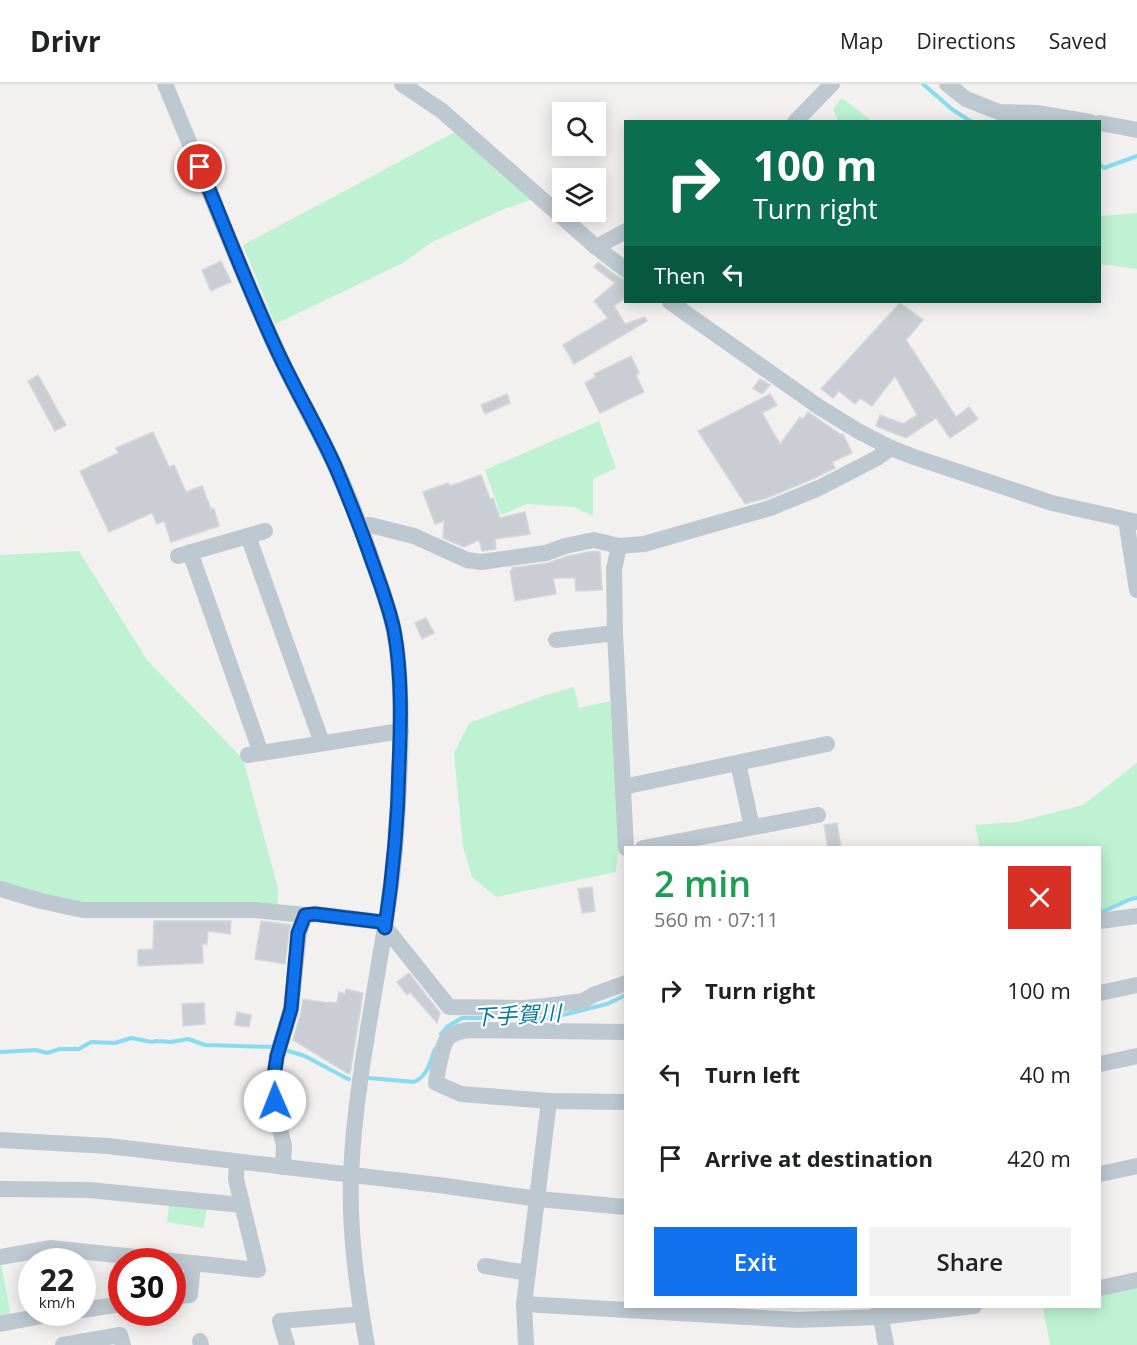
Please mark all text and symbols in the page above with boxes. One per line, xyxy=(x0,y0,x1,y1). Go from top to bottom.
text: Drivr xyxy=(30,22,101,60)
text: Map xyxy=(840,27,883,55)
text: Directions xyxy=(916,27,1016,55)
text: Saved xyxy=(1049,27,1107,55)
map controls xyxy=(552,102,606,222)
button: search xyxy=(552,102,606,156)
text: 100 m xyxy=(753,136,877,193)
pin xyxy=(174,141,225,192)
icon: right xyxy=(654,144,732,222)
icon: arrive xyxy=(183,150,216,183)
button: layers xyxy=(552,168,606,222)
text: Turn right xyxy=(753,190,878,227)
icon: left xyxy=(717,258,750,291)
text: Then xyxy=(654,260,705,290)
text: 2 min xyxy=(654,859,751,908)
button: close xyxy=(1008,866,1071,929)
text: 560 m · 07:11 xyxy=(654,906,779,933)
icon: right xyxy=(654,974,687,1007)
text: Turn right xyxy=(705,975,816,1005)
text: 100 m xyxy=(1007,975,1071,1005)
water label: 下手賀川 xyxy=(472,997,564,1031)
icon: left xyxy=(654,1058,687,1091)
text: Turn left xyxy=(705,1059,800,1089)
text: 40 m xyxy=(1020,1059,1071,1089)
position arrow xyxy=(243,1069,307,1133)
icon: arrive xyxy=(654,1142,687,1175)
text: Arrive at destination xyxy=(705,1143,933,1173)
text: 420 m xyxy=(1007,1143,1071,1173)
button: Exit xyxy=(654,1227,857,1296)
button: Share xyxy=(869,1227,1071,1296)
speed limit sign: 30 xyxy=(108,1248,186,1326)
text: 22 xyxy=(40,1259,74,1300)
text: km/h xyxy=(39,1292,75,1312)

